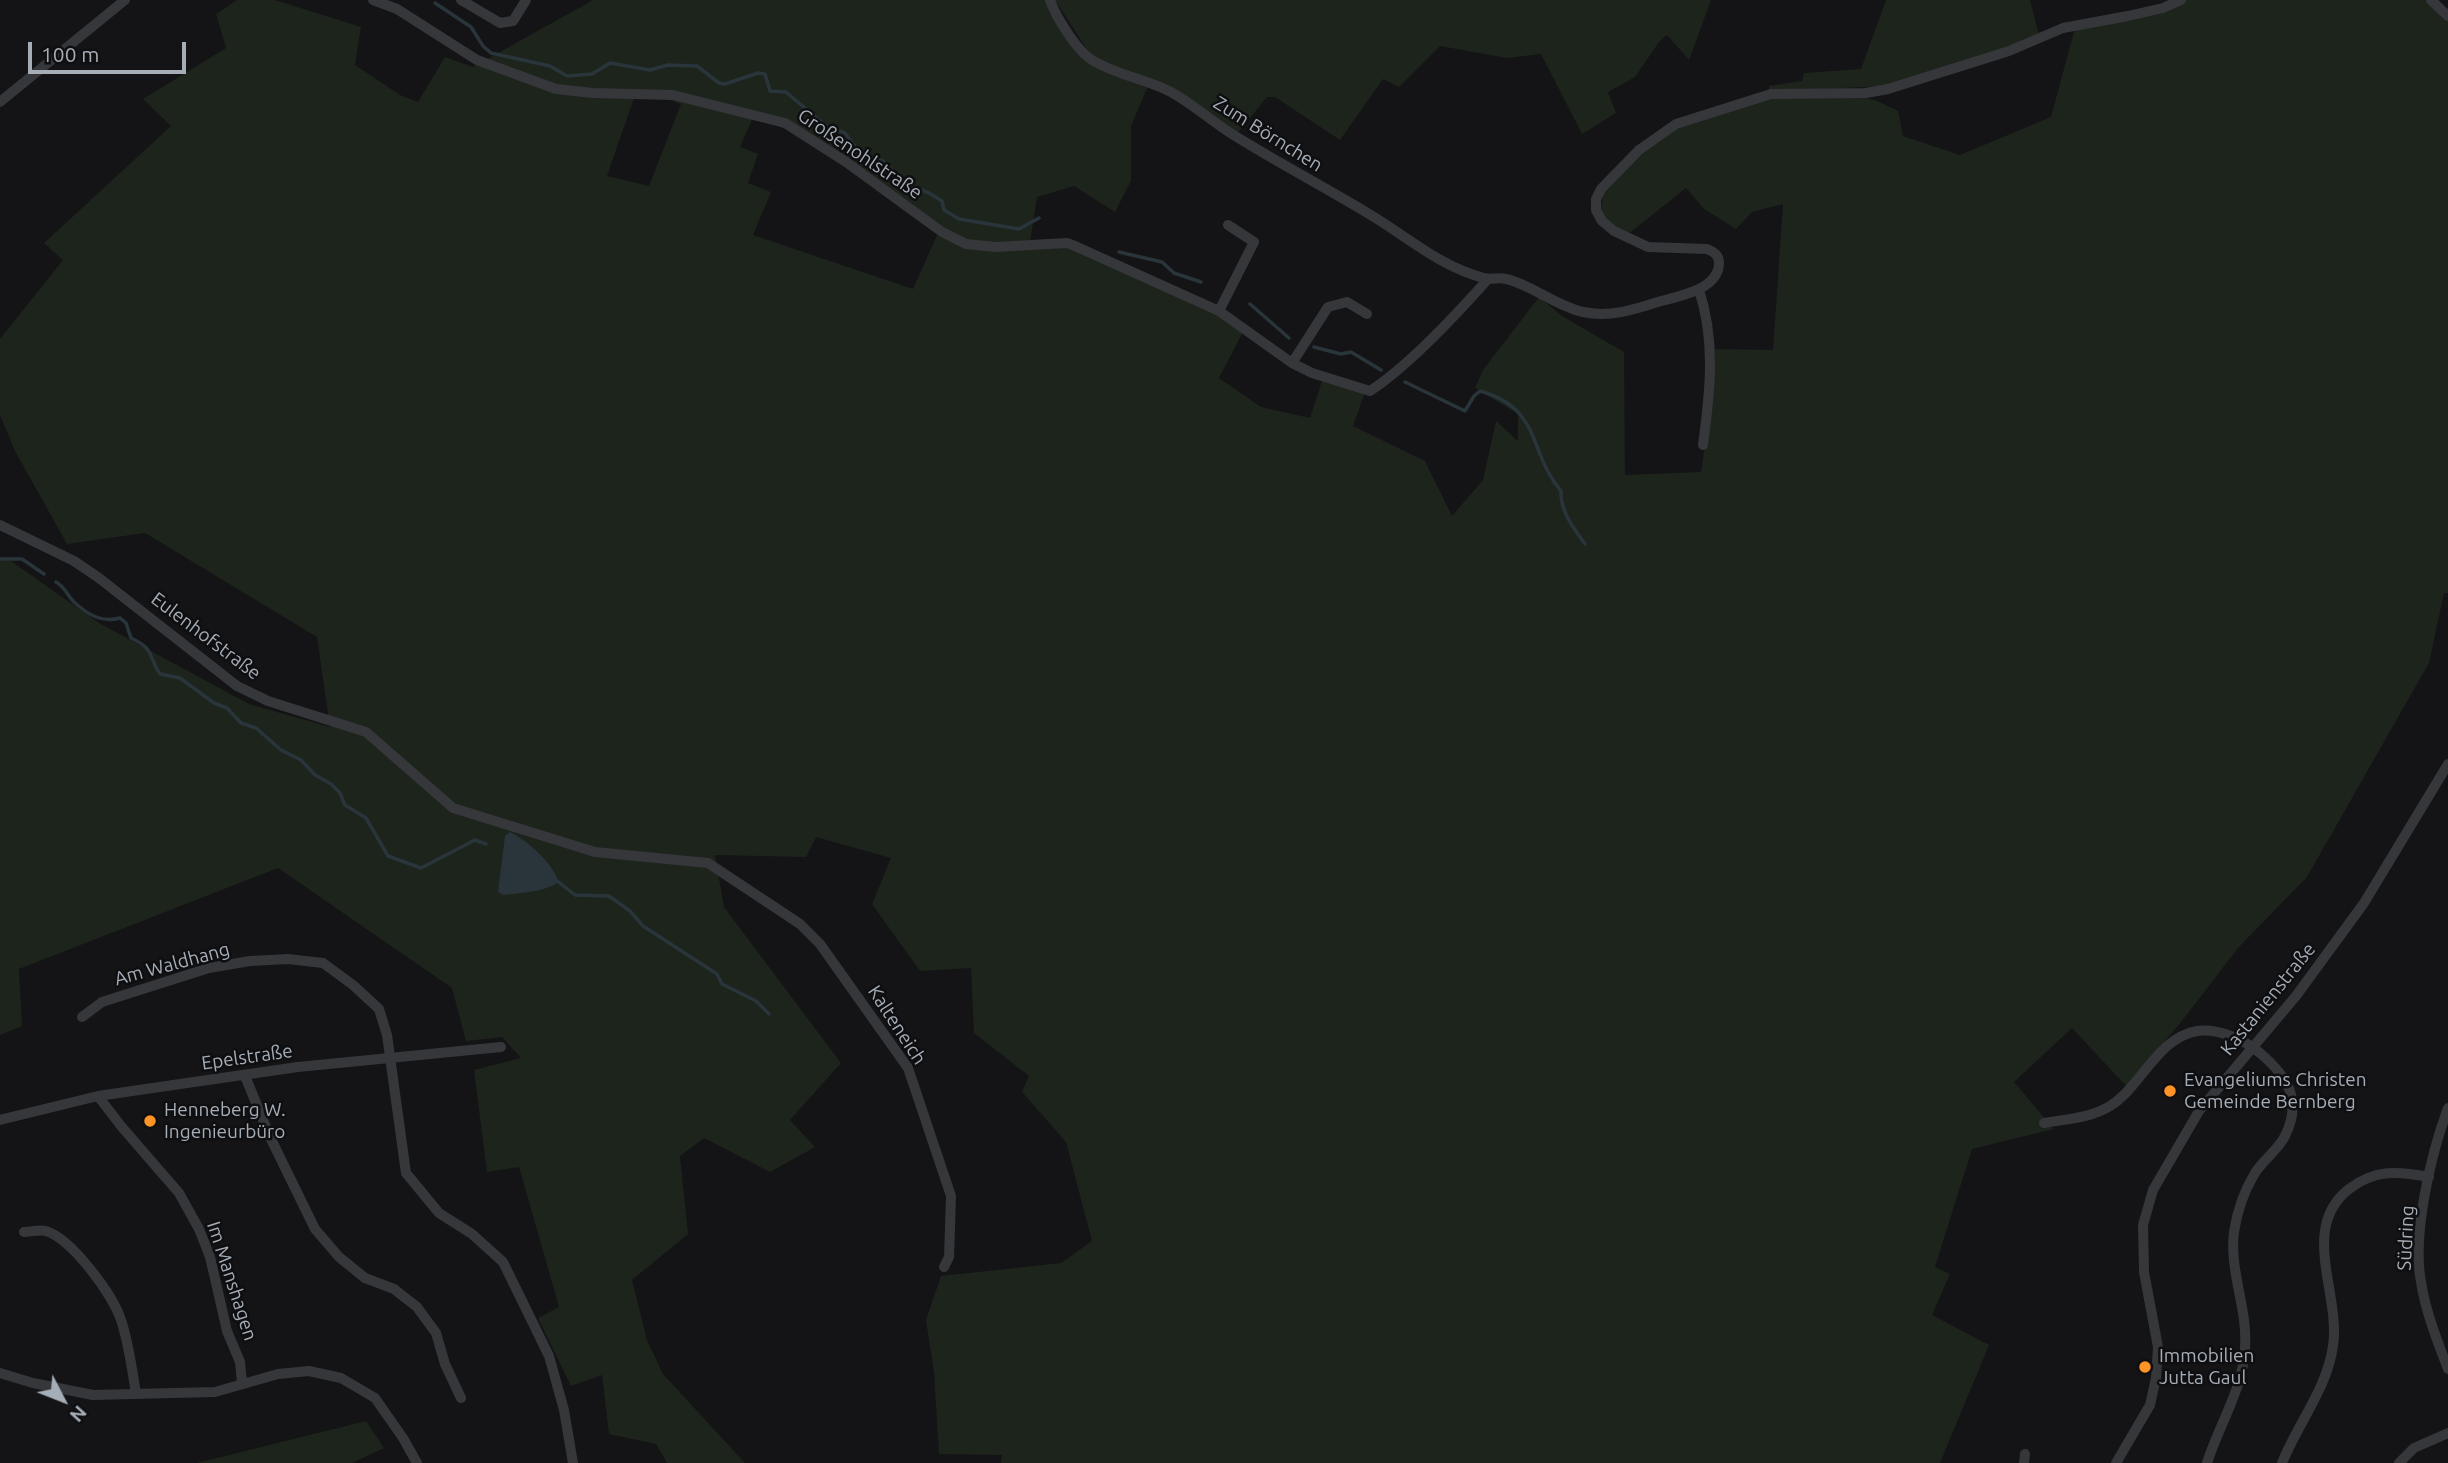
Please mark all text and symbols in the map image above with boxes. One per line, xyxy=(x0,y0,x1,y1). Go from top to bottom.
scale bar xyxy=(32,28,189,72)
text: 100 m xyxy=(41,42,99,66)
street label: Zum Börnchen xyxy=(1209,91,1327,177)
street label: Großenohlstraße xyxy=(793,104,927,204)
street label: Eulenhofstraße xyxy=(147,587,265,685)
street label: Am Waldhang xyxy=(112,938,232,990)
street label: Kastanienstraße xyxy=(2216,938,2320,1060)
street label: Kalteneich xyxy=(863,981,931,1069)
street label: Epelstraße xyxy=(200,1039,294,1075)
place label: Evangeliums Christen Gemeinde Bernberg xyxy=(2184,1069,2366,1113)
marker: Evangeliums Christen Gemeinde Bernberg xyxy=(2162,1083,2178,1099)
place label: Henneberg W. Ingenieurbüro xyxy=(164,1099,286,1143)
marker: Henneberg W. Ingenieurbüro xyxy=(142,1113,158,1129)
street label: Südring xyxy=(2393,1205,2419,1271)
street label: Im Manshagen xyxy=(202,1219,262,1343)
place label: Immobilien Jutta Gaul xyxy=(2159,1345,2254,1389)
marker: Immobilien Jutta Gaul xyxy=(2137,1359,2153,1375)
north arrow xyxy=(28,1365,98,1435)
text: N xyxy=(66,1401,92,1427)

